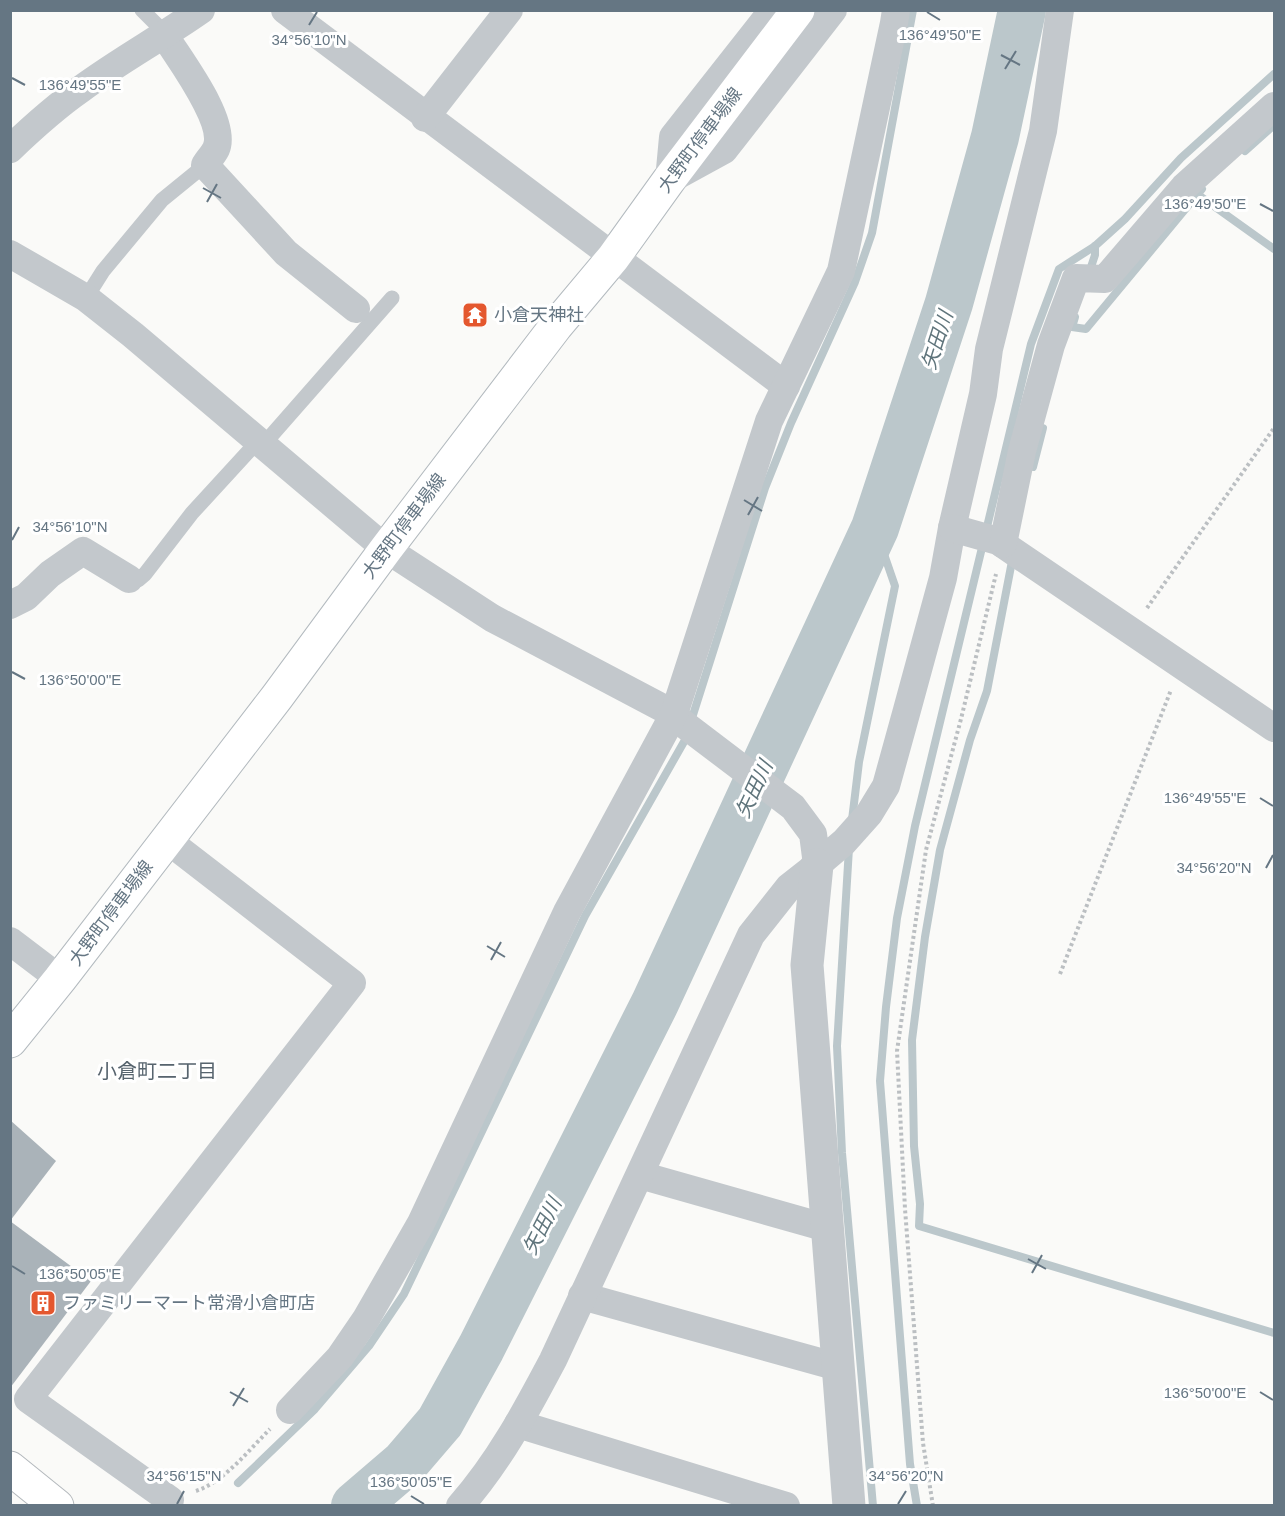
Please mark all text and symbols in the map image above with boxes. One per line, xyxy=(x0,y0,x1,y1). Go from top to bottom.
text: 136°49'50"E xyxy=(899,26,981,43)
text: 34°56'10"N xyxy=(271,31,347,48)
text: 136°49'55"E xyxy=(39,76,121,93)
street label: 大野町停車場線 xyxy=(654,84,746,196)
text: 136°49'50"E xyxy=(1164,195,1246,212)
temple icon: 小倉天神社 xyxy=(460,300,490,330)
place label: 小倉天神社 xyxy=(494,305,584,325)
water label: 矢田川 xyxy=(917,306,957,372)
street label: 大野町停車場線 xyxy=(358,470,450,582)
text: 34°56'10"N xyxy=(32,518,108,535)
text: 136°50'00"E xyxy=(39,671,121,688)
water label: 矢田川 xyxy=(731,755,777,821)
text: 136°49'55"E xyxy=(1164,789,1246,806)
street label: 大野町停車場線 xyxy=(65,857,157,969)
text: 34°56'20"N xyxy=(1176,859,1252,876)
district label: 小倉町二丁目 xyxy=(97,1060,217,1082)
water label: 矢田川 xyxy=(519,1192,566,1258)
text: 136°50'05"E xyxy=(39,1265,121,1282)
building icon: ファミリーマート常滑小倉町店 xyxy=(28,1288,58,1318)
place label: ファミリーマート常滑小倉町店 xyxy=(63,1293,315,1313)
text: 136°50'00"E xyxy=(1164,1384,1246,1401)
text: 34°56'15"N xyxy=(146,1467,222,1484)
text: 34°56'20"N xyxy=(868,1467,944,1484)
text: 136°50'05"E xyxy=(370,1473,452,1490)

